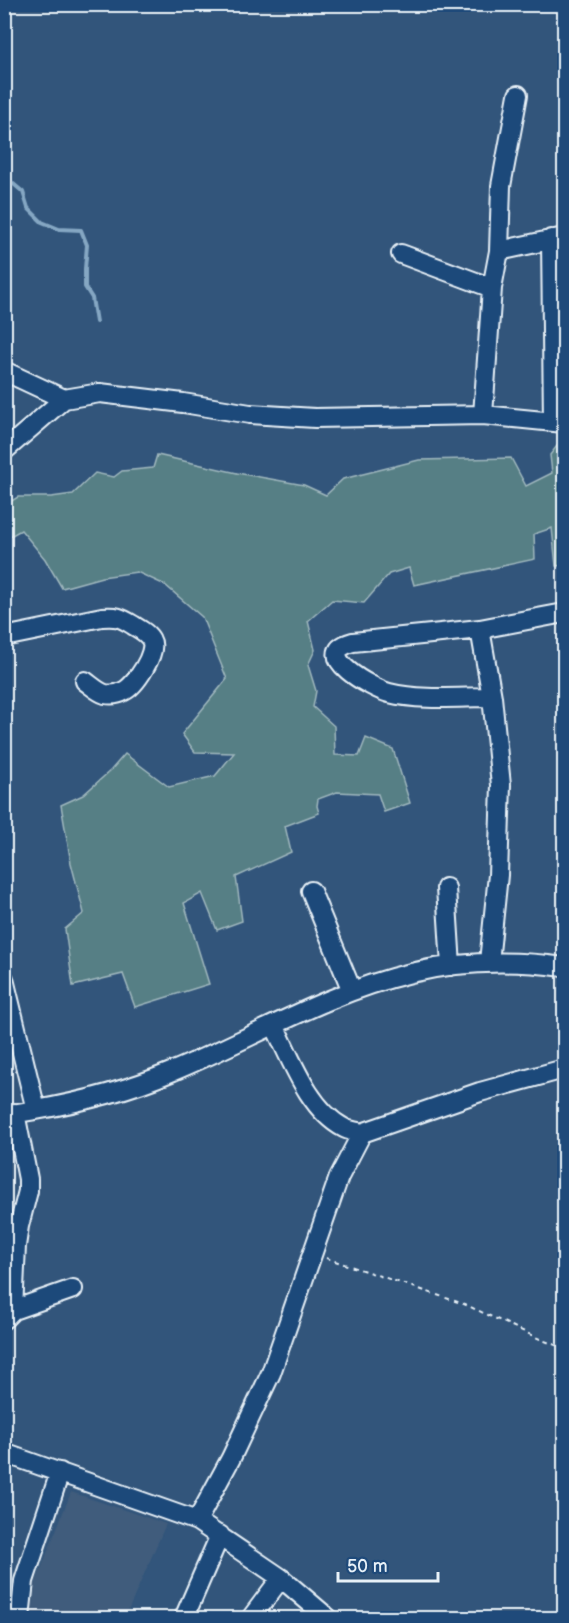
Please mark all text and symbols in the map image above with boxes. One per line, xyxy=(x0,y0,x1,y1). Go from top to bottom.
scale bar xyxy=(338,1545,438,1583)
text: 50 m xyxy=(347,1556,388,1577)

